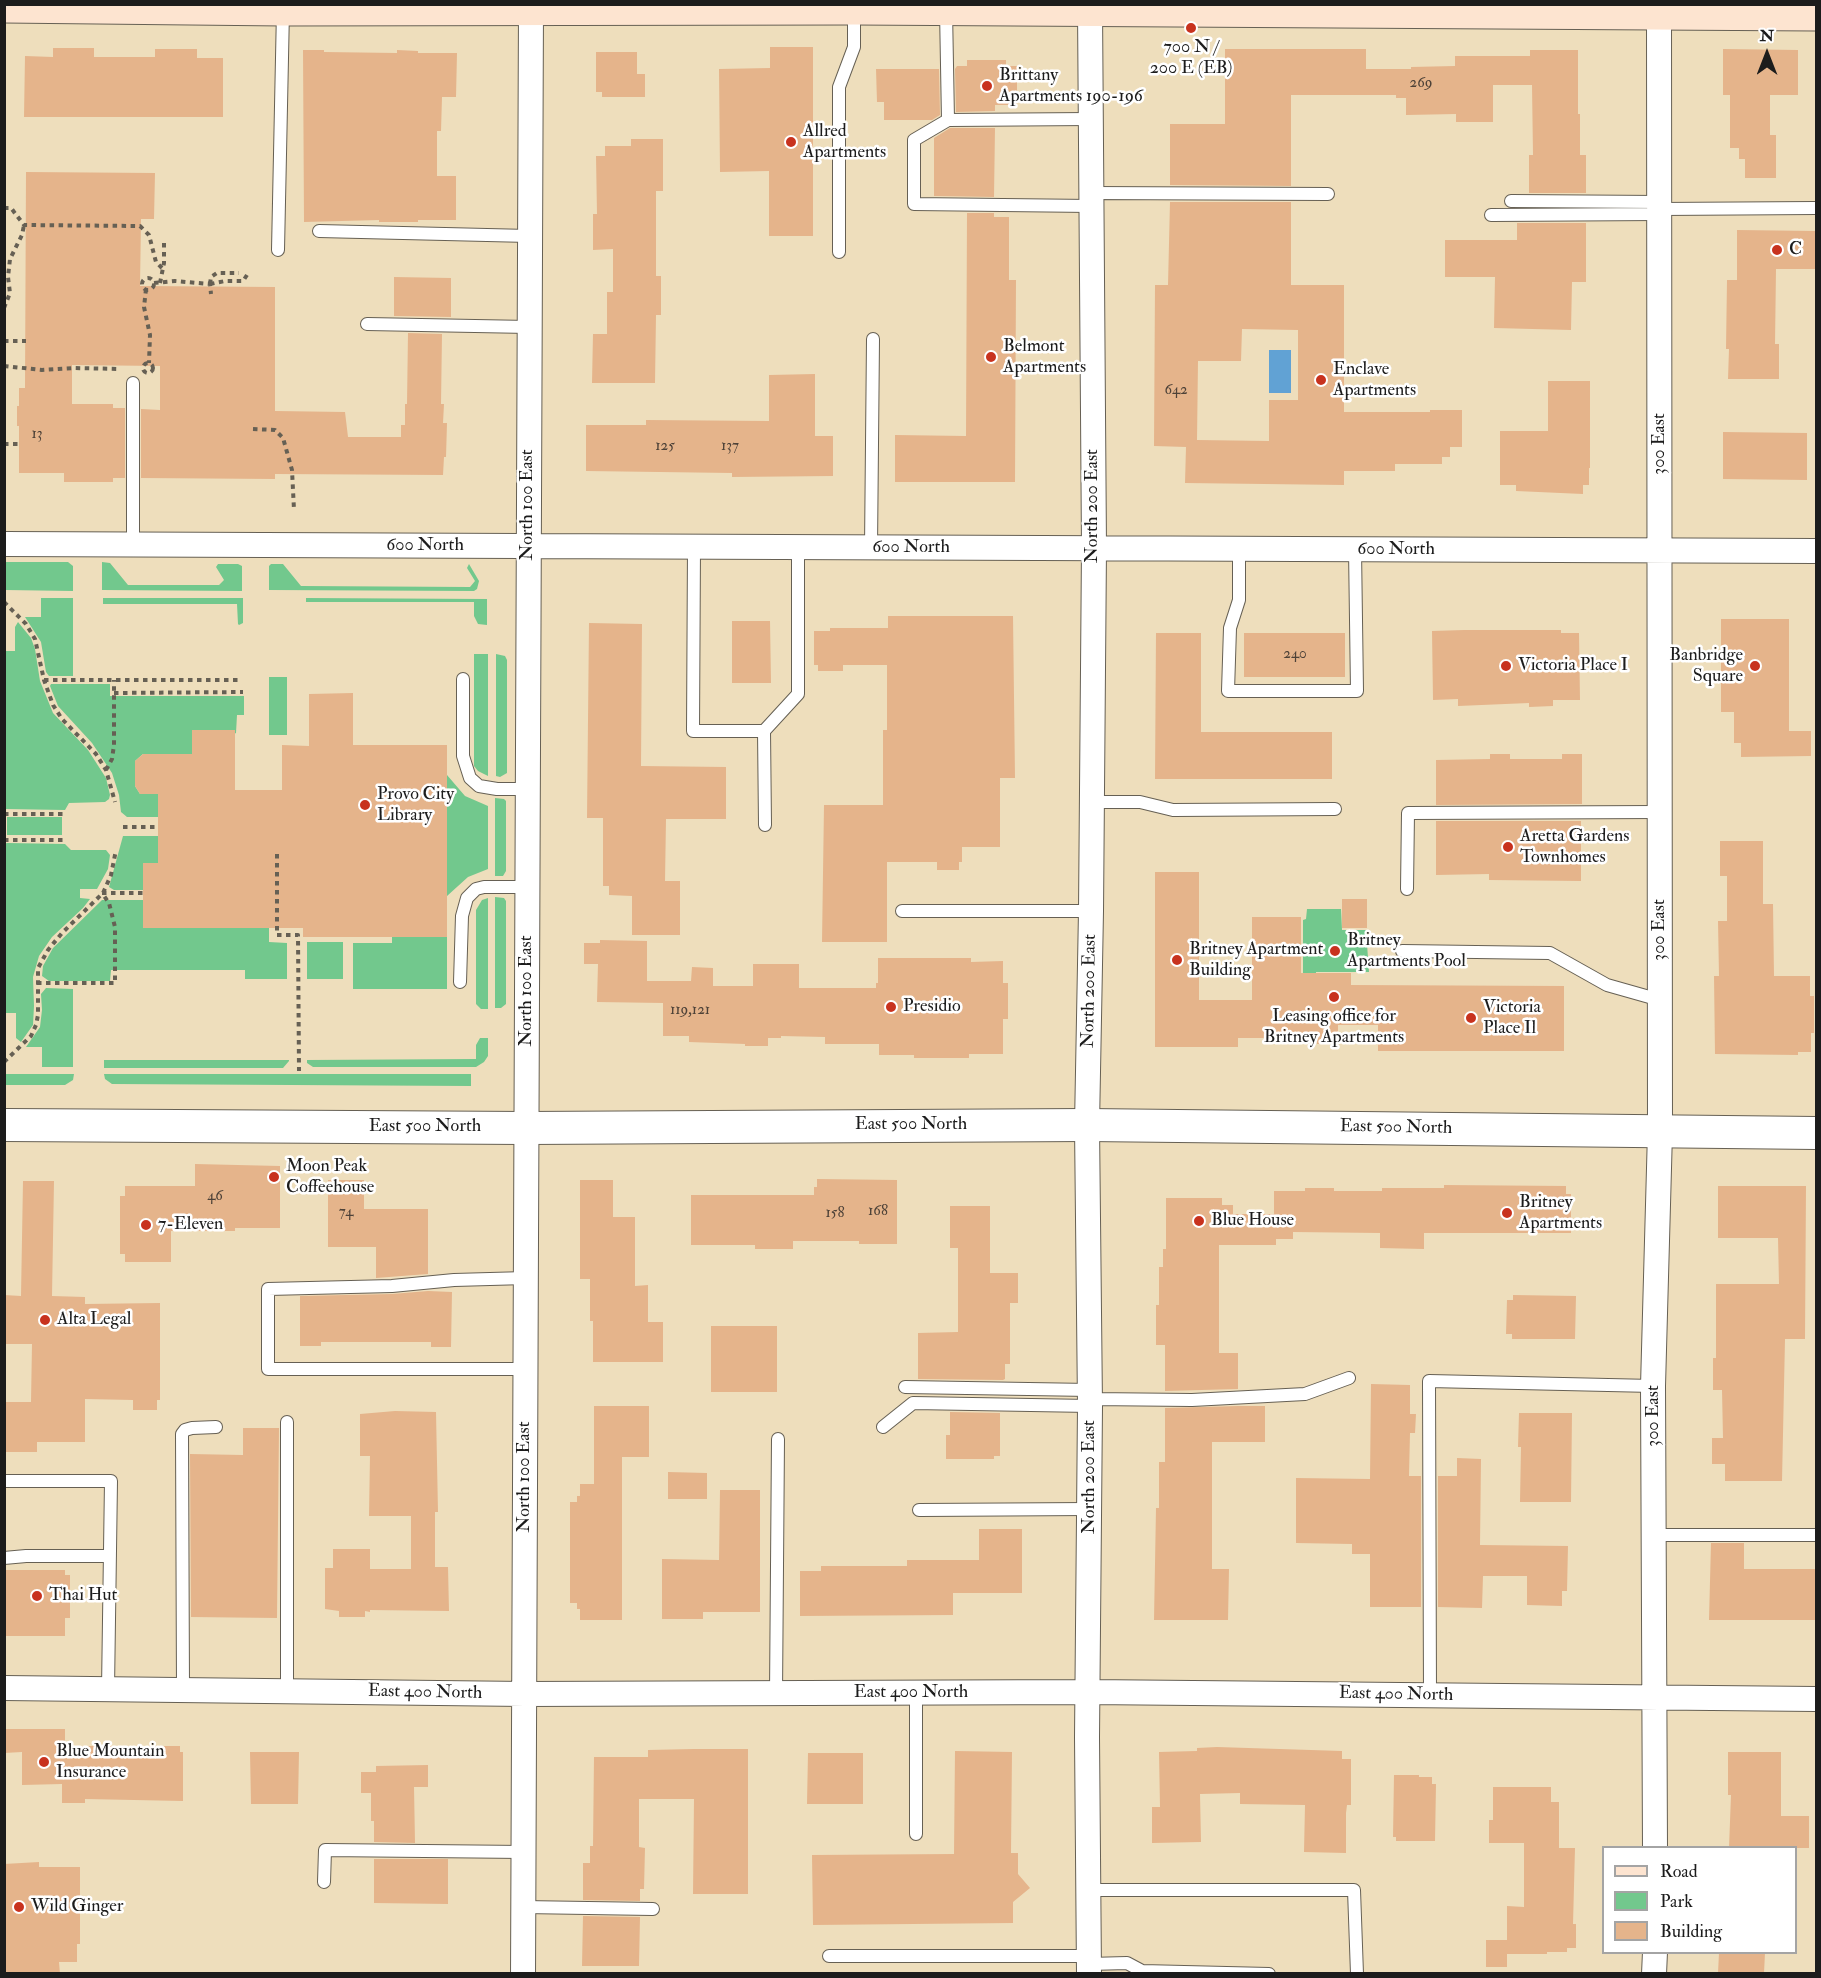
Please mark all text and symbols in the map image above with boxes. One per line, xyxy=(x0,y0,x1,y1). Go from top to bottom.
marker: 700 N / 200 E (EB) xyxy=(1184,21,1198,35)
north arrow xyxy=(1737,24,1797,84)
text: N xyxy=(1760,26,1774,46)
place label: 700 N / 200 E (EB) xyxy=(1150,37,1232,80)
place label: Brittany Apartments 190-196 xyxy=(999,65,1143,107)
house number: 269 xyxy=(1410,75,1432,93)
marker: Brittany Apartments 190-196 xyxy=(980,79,994,93)
place label: Allred Apartments xyxy=(803,121,886,164)
marker: Allred Apartments xyxy=(784,135,798,149)
place label: C xyxy=(1789,239,1802,261)
marker: C xyxy=(1770,243,1784,257)
place label: Belmont Apartments xyxy=(1003,336,1086,378)
marker: Belmont Apartments xyxy=(984,350,998,364)
place label: Enclave Apartments xyxy=(1333,359,1416,401)
marker: Enclave Apartments xyxy=(1314,373,1328,387)
house number: 642 xyxy=(1164,382,1188,400)
street label: 300 East xyxy=(1649,413,1671,475)
house number: 13 xyxy=(31,426,43,444)
house number: 125 xyxy=(655,438,675,456)
house number: 137 xyxy=(721,438,739,456)
street label: North 100 East xyxy=(517,449,539,561)
street label: North 200 East xyxy=(1082,449,1104,563)
street label: 600 North xyxy=(386,535,464,557)
street label: 600 North xyxy=(872,537,950,559)
street label: 600 North xyxy=(1357,539,1435,561)
place label: Banbridge Square xyxy=(1669,645,1743,688)
house number: 240 xyxy=(1283,646,1307,664)
place label: Victoria Place I xyxy=(1518,655,1628,677)
marker: Victoria Place I xyxy=(1499,659,1513,673)
marker: Banbridge Square xyxy=(1748,659,1762,673)
place label: Provo City Library xyxy=(377,784,454,826)
marker: Provo City Library xyxy=(358,798,372,812)
place label: Aretta Gardens Townhomes xyxy=(1520,826,1629,868)
marker: Aretta Gardens Townhomes xyxy=(1501,840,1515,854)
street label: 300 East xyxy=(1649,899,1671,961)
place label: Britney Apartments Pool xyxy=(1347,930,1466,972)
street label: North 200 East xyxy=(1078,934,1102,1048)
street label: North 100 East xyxy=(516,935,538,1047)
place label: Britney Apartment Building xyxy=(1189,939,1323,982)
marker: Britney Apartments Pool xyxy=(1328,944,1342,958)
marker: Britney Apartment Building xyxy=(1170,953,1184,967)
marker: Leasing office for Britney Apartments xyxy=(1327,990,1341,1004)
place label: Presidio xyxy=(903,996,961,1018)
place label: Victoria Place Il xyxy=(1483,997,1541,1040)
marker: Presidio xyxy=(884,1000,898,1014)
house number: 119,121 xyxy=(670,1002,710,1020)
place label: Leasing office for Britney Apartments xyxy=(1264,1006,1404,1048)
marker: Victoria Place Il xyxy=(1464,1011,1478,1025)
street label: East 500 North xyxy=(855,1114,967,1136)
street label: East 500 North xyxy=(369,1116,481,1138)
street label: East 500 North xyxy=(1340,1116,1452,1140)
place label: Moon Peak Coffeehouse xyxy=(286,1156,374,1198)
marker: Moon Peak Coffeehouse xyxy=(267,1170,281,1184)
house number: 46 xyxy=(207,1188,223,1206)
place label: Britney Apartments xyxy=(1519,1192,1602,1234)
house number: 168 xyxy=(868,1203,888,1221)
house number: 74 xyxy=(339,1204,353,1222)
house number: 158 xyxy=(826,1205,844,1223)
marker: Britney Apartments xyxy=(1500,1206,1514,1220)
place label: Blue House xyxy=(1211,1210,1294,1232)
place label: 7-Eleven xyxy=(158,1214,223,1236)
marker: Blue House xyxy=(1192,1214,1206,1228)
marker: 7-Eleven xyxy=(139,1218,153,1232)
place label: Alta Legal xyxy=(57,1309,131,1331)
marker: Alta Legal xyxy=(38,1313,52,1327)
street label: 300 East xyxy=(1643,1385,1665,1447)
street label: North 200 East xyxy=(1079,1420,1101,1534)
street label: North 100 East xyxy=(514,1421,536,1533)
place label: Thai Hut xyxy=(49,1585,117,1607)
marker: Thai Hut xyxy=(30,1589,44,1603)
street label: East 400 North xyxy=(368,1681,482,1705)
street label: East 400 North xyxy=(854,1682,968,1704)
street label: East 400 North xyxy=(1339,1683,1453,1707)
place label: Blue Mountain Insurance xyxy=(56,1741,164,1784)
marker: Blue Mountain Insurance xyxy=(37,1755,51,1769)
legend xyxy=(1602,1846,1797,1954)
text: Road xyxy=(1660,1860,1698,1883)
text: Park xyxy=(1660,1890,1693,1913)
place label: Wild Ginger xyxy=(31,1896,124,1918)
marker: Wild Ginger xyxy=(12,1900,26,1914)
text: Building xyxy=(1660,1920,1722,1943)

